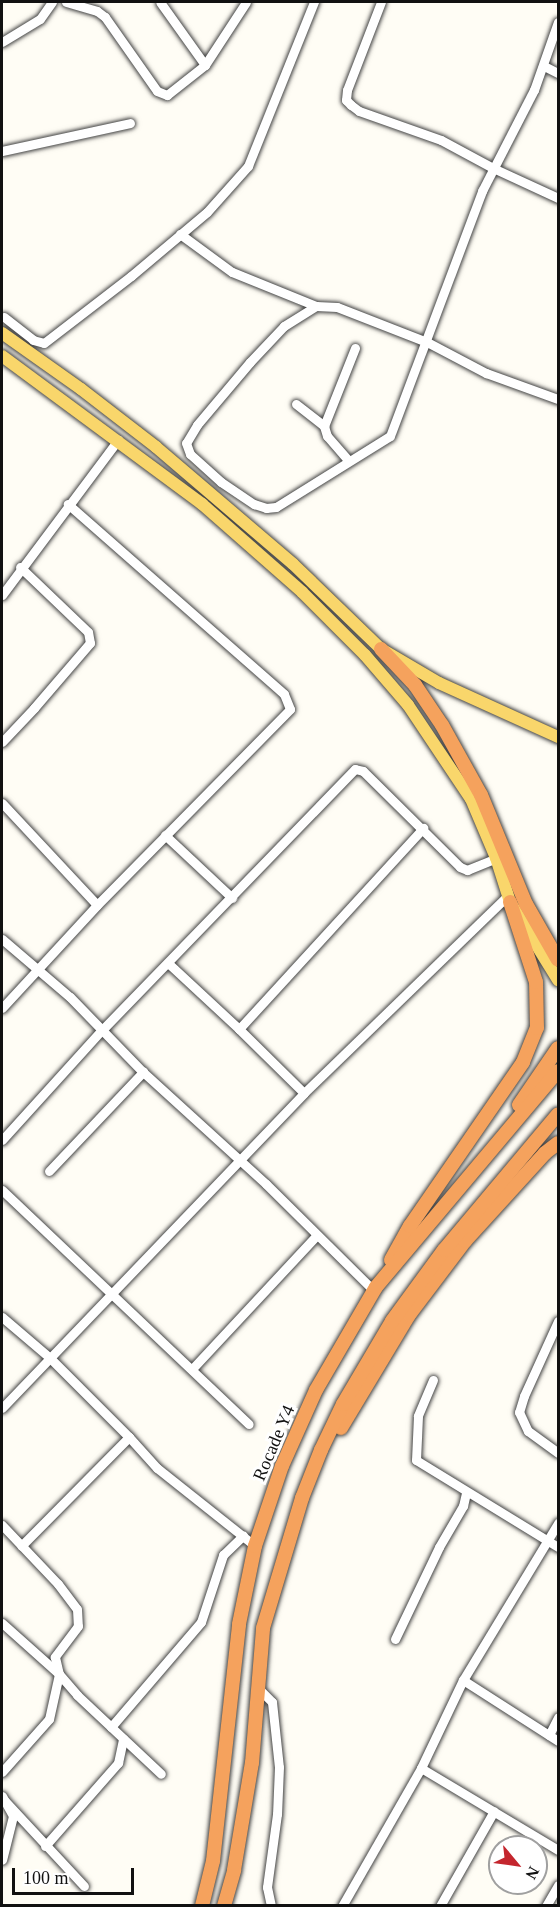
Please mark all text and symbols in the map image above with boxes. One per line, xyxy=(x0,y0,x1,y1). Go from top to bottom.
street label: Rocade Y4 xyxy=(248,1402,300,1484)
north arrow xyxy=(488,1835,548,1895)
scale bar xyxy=(15,1856,136,1894)
text: N xyxy=(522,1864,543,1882)
text: 100 m xyxy=(23,1868,69,1888)

